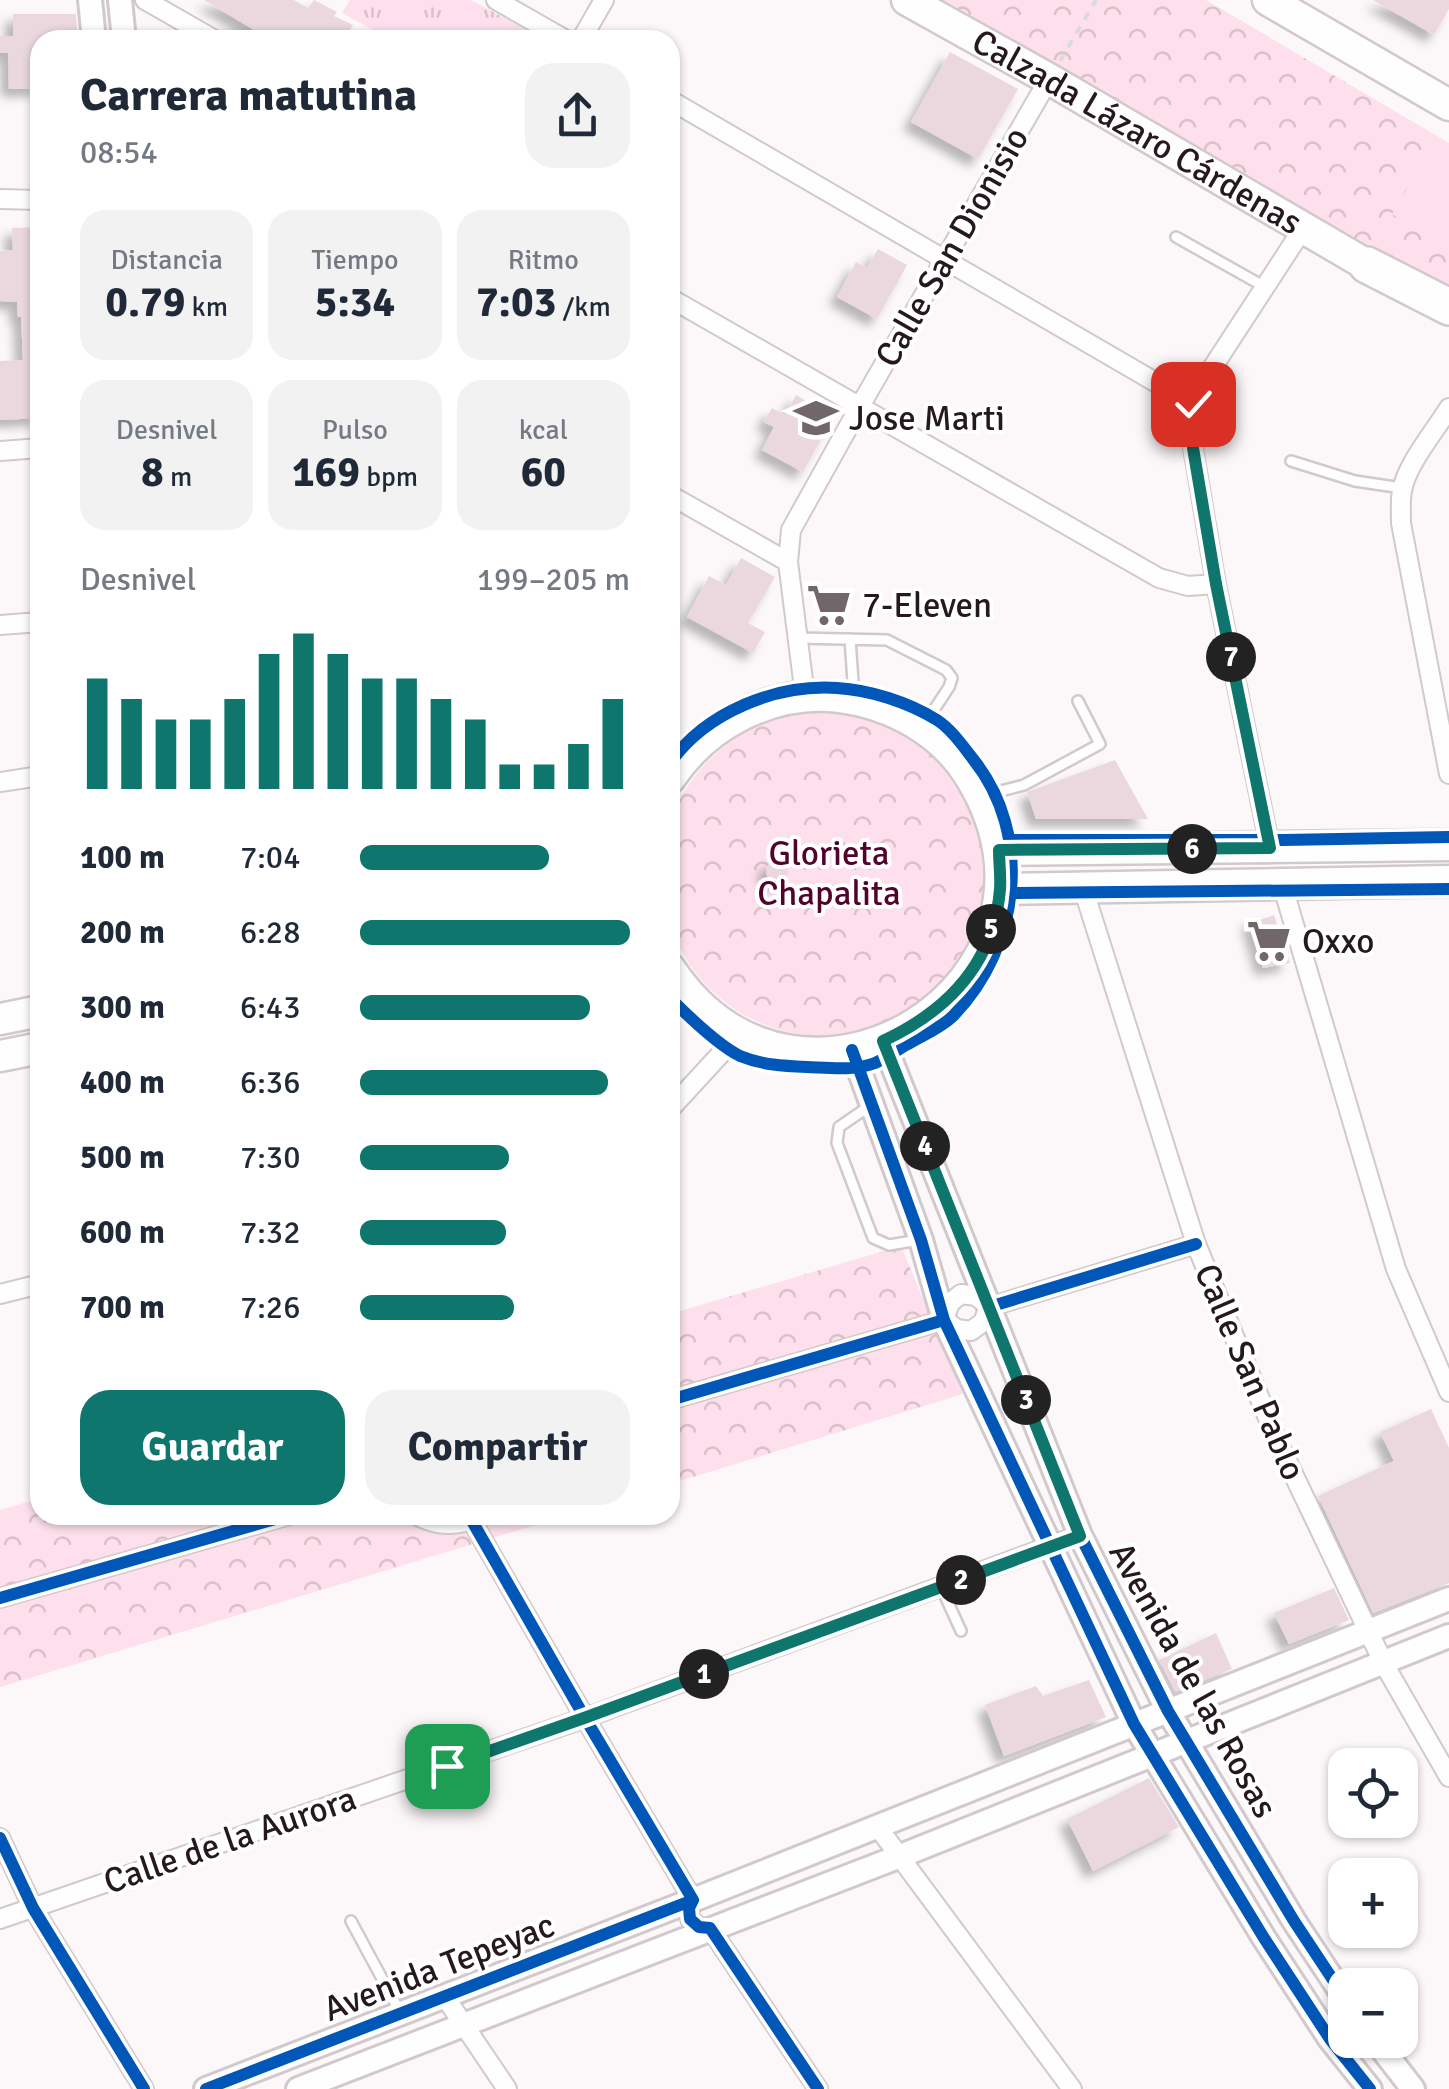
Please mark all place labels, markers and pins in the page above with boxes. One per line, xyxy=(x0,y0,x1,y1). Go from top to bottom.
pin xyxy=(1151,362,1236,447)
school or university icon: Jose Marti xyxy=(792,394,840,442)
place label: Jose Marti xyxy=(849,397,1005,440)
supermarket icon: 7-Eleven xyxy=(805,581,853,629)
place label: 7-Eleven xyxy=(862,584,992,627)
pin: 7 xyxy=(1206,632,1256,682)
pin: 6 xyxy=(1167,824,1217,874)
pin: 5 xyxy=(966,904,1016,954)
supermarket icon: Oxxo xyxy=(1245,917,1293,965)
place label: Oxxo xyxy=(1302,920,1374,963)
pin: 4 xyxy=(900,1121,950,1171)
pin: 3 xyxy=(1001,1375,1051,1425)
pin: 2 xyxy=(936,1555,986,1605)
pin: 1 xyxy=(679,1649,729,1699)
pin xyxy=(405,1724,490,1809)

